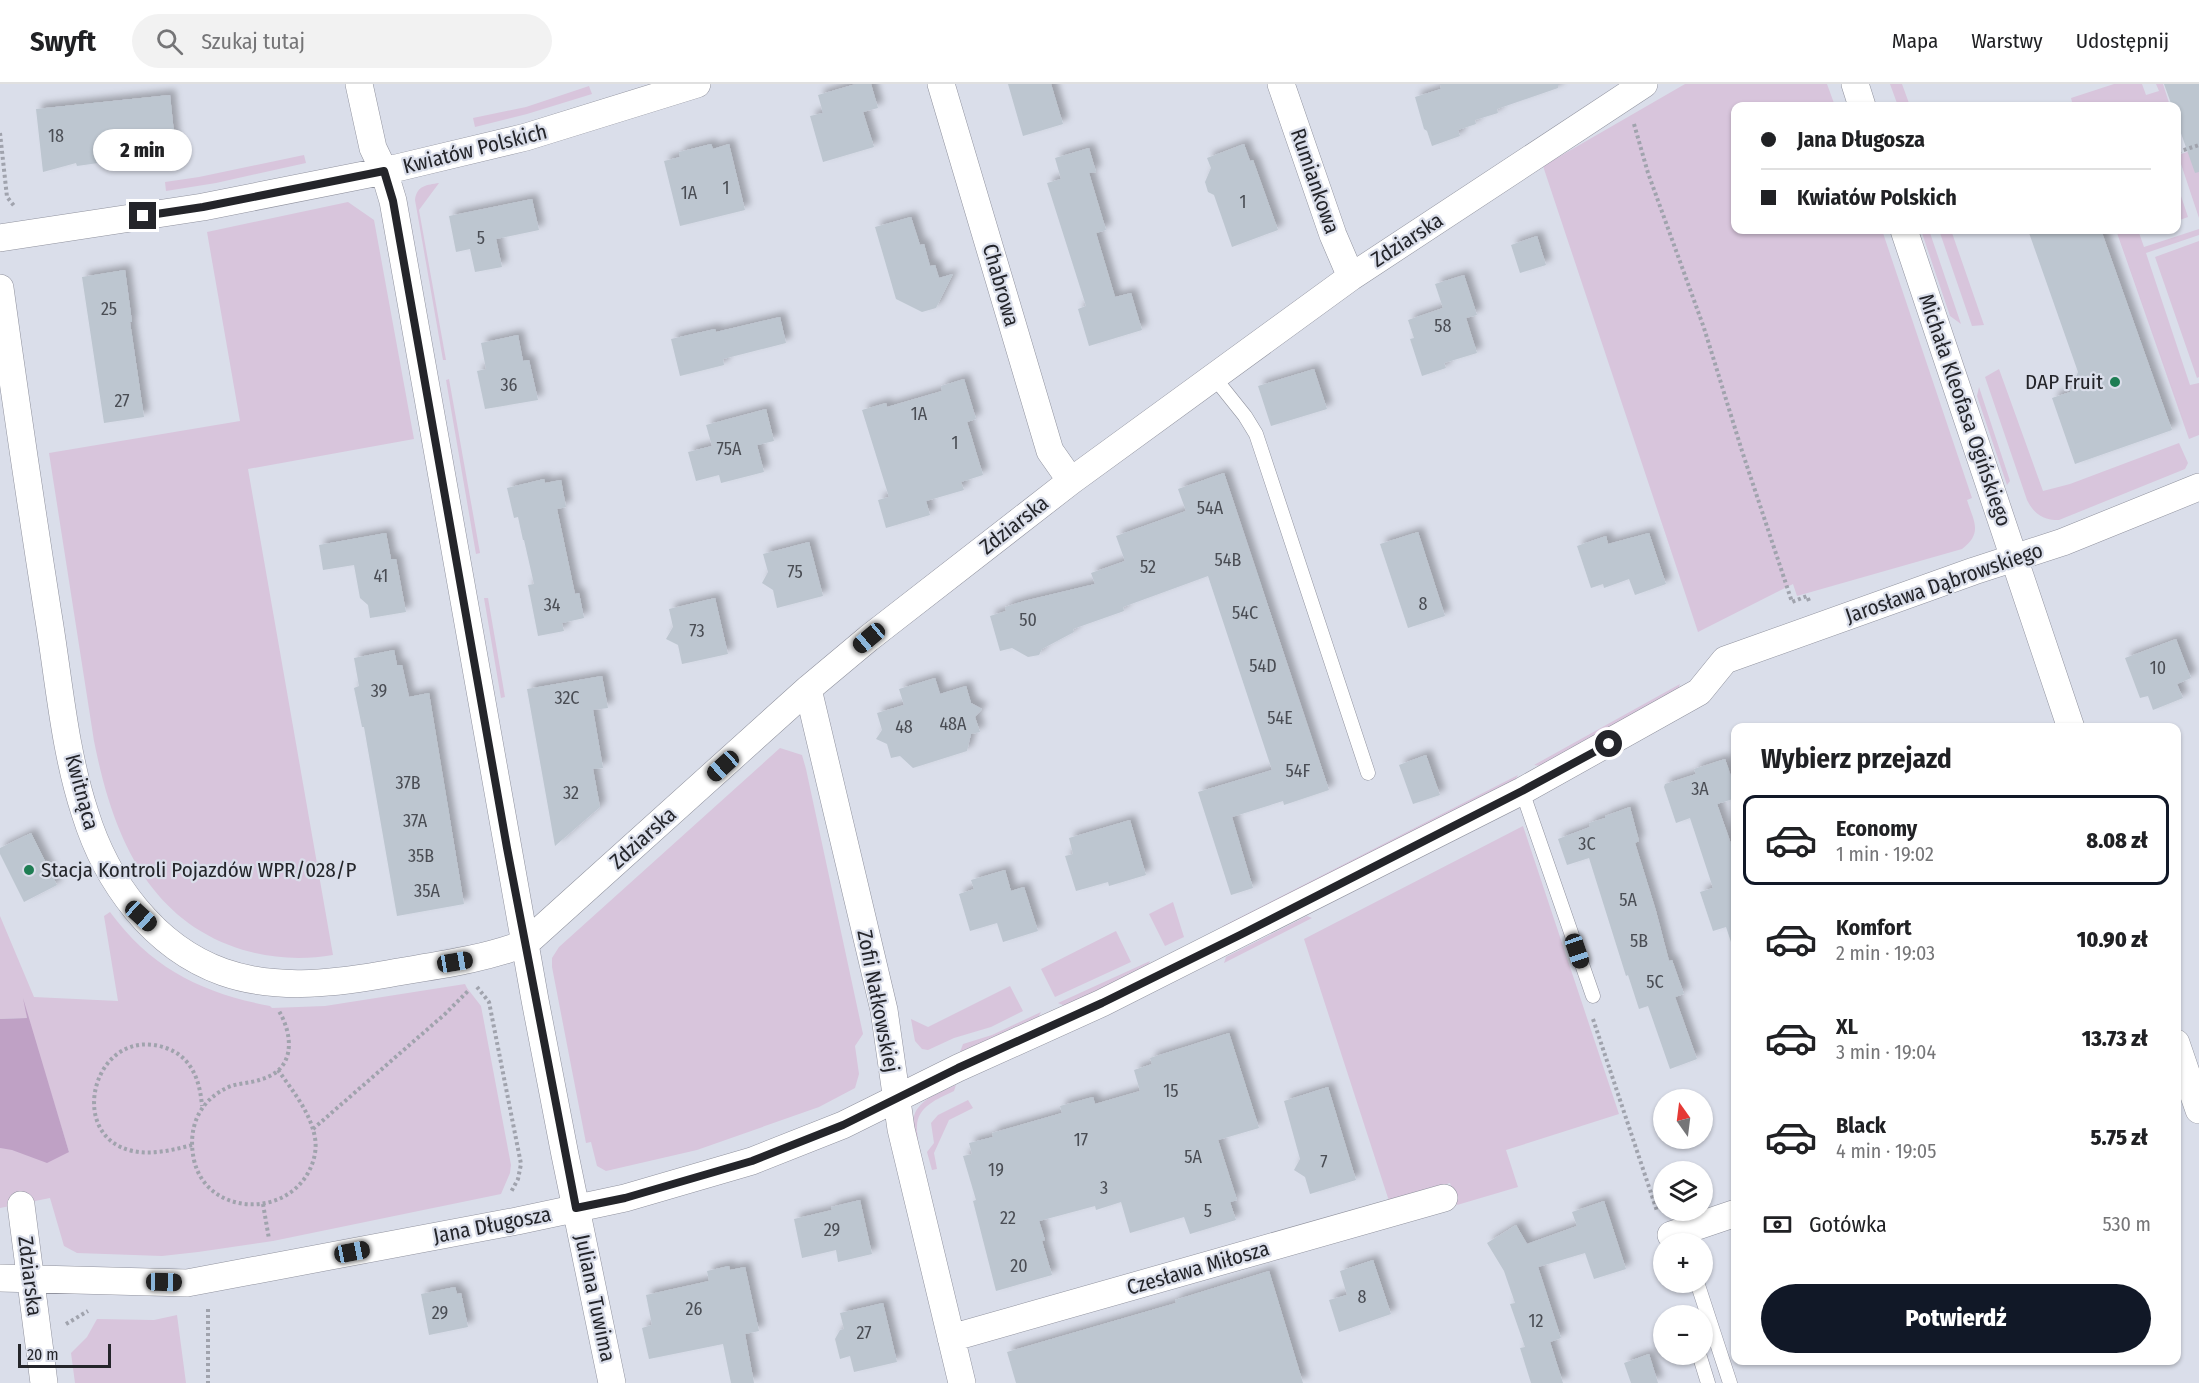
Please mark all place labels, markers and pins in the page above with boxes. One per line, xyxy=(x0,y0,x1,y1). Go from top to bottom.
place label: DAP Fruit xyxy=(2025,369,2103,395)
marker: DAP Fruit xyxy=(2108,375,2122,389)
place label: Stacja Kontroli Pojazdów WPR/028/P xyxy=(41,857,356,883)
marker: Stacja Kontroli Pojazdów WPR/028/P xyxy=(22,863,36,877)

